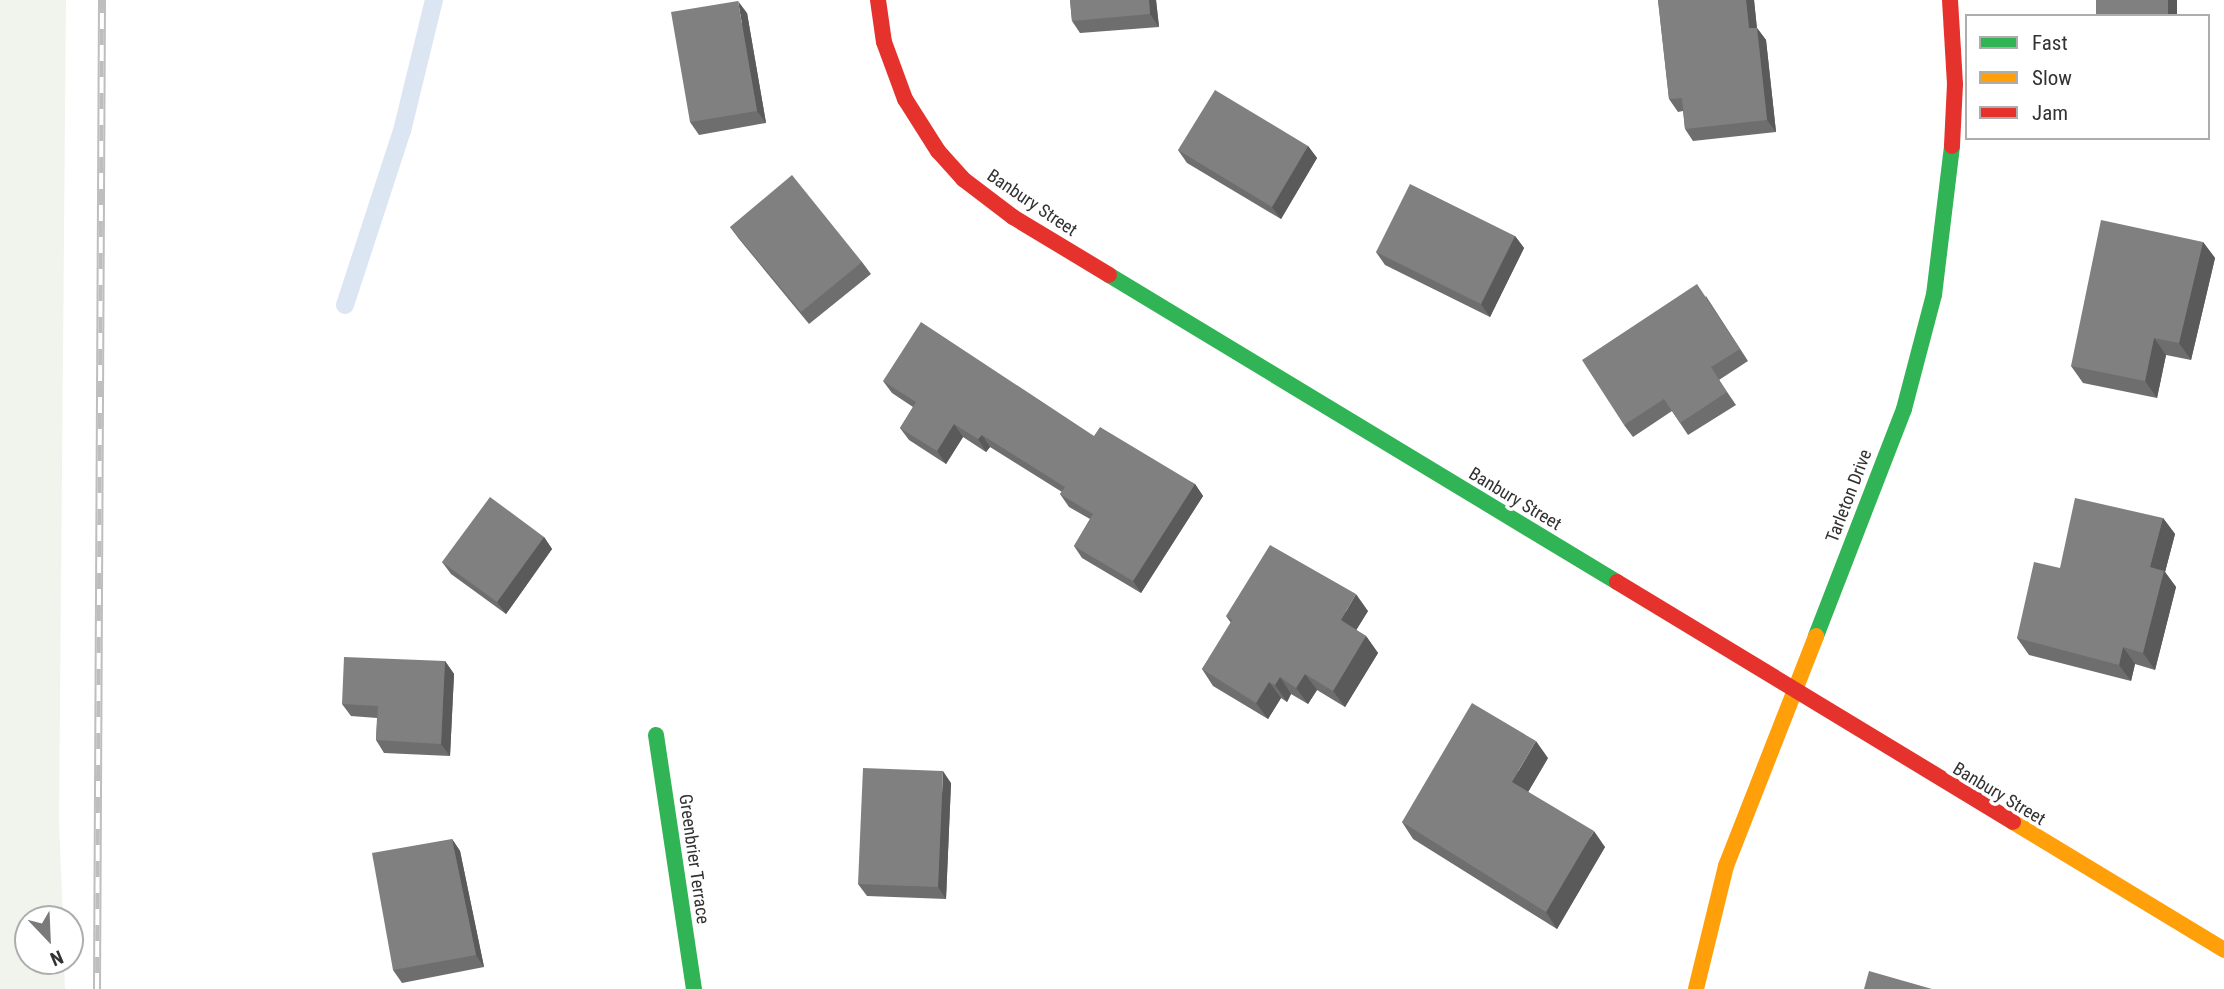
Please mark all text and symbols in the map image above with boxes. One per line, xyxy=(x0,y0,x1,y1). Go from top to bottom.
legend xyxy=(1965,14,2210,140)
text: Fast xyxy=(2032,31,2068,55)
text: Slow xyxy=(2032,66,2072,90)
text: Jam xyxy=(2032,101,2068,125)
street label: Banbury Street xyxy=(983,165,1081,241)
street label: Tarleton Drive xyxy=(1821,446,1877,546)
street label: Banbury Street xyxy=(1465,463,1565,535)
street label: Banbury Street xyxy=(1949,758,2049,830)
street label: Greenbrier Terrace xyxy=(674,793,714,925)
north arrow xyxy=(14,905,84,975)
text: N xyxy=(47,945,66,971)

